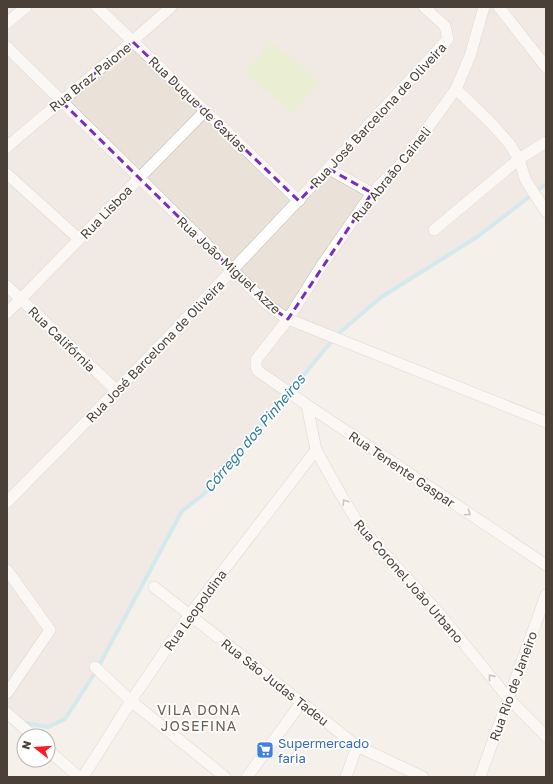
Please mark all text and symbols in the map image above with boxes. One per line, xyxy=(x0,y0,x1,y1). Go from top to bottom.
street label: Rua Braz Paione xyxy=(46,39,134,115)
street label: Rua José Barcelona de Oliveira xyxy=(307,39,449,191)
street label: Rua Duque de Caxias xyxy=(146,53,251,155)
street label: Rua Abraão Caineli xyxy=(348,123,434,225)
street label: Rua Lisboa xyxy=(77,182,135,242)
street label: Rua João Miguel Azze xyxy=(174,213,284,317)
street label: Rua José Barcelona de Oliveira xyxy=(83,276,227,426)
street label: Rua Califórnia xyxy=(25,303,99,375)
water label: Córrego dos Pinheiros xyxy=(200,370,309,495)
street label: Rua Tenente Gaspar xyxy=(346,428,458,510)
one-way arrow xyxy=(342,499,350,506)
one-way arrow xyxy=(463,508,470,515)
street label: Rua Coronel João Urbano xyxy=(351,516,467,646)
street label: Rua Leopoldina xyxy=(160,566,230,654)
street label: Rua Rio de Janeiro xyxy=(486,629,540,743)
street label: Rua São Judas Tadeu xyxy=(218,635,332,729)
one-way arrow xyxy=(488,674,495,681)
district label: VILA DONA JOSEFINA xyxy=(157,701,241,734)
north arrow xyxy=(16,728,56,768)
place label: Supermercado faria xyxy=(278,735,369,766)
text: N xyxy=(19,739,33,751)
supermarket icon: Supermercado faria xyxy=(255,740,275,760)

